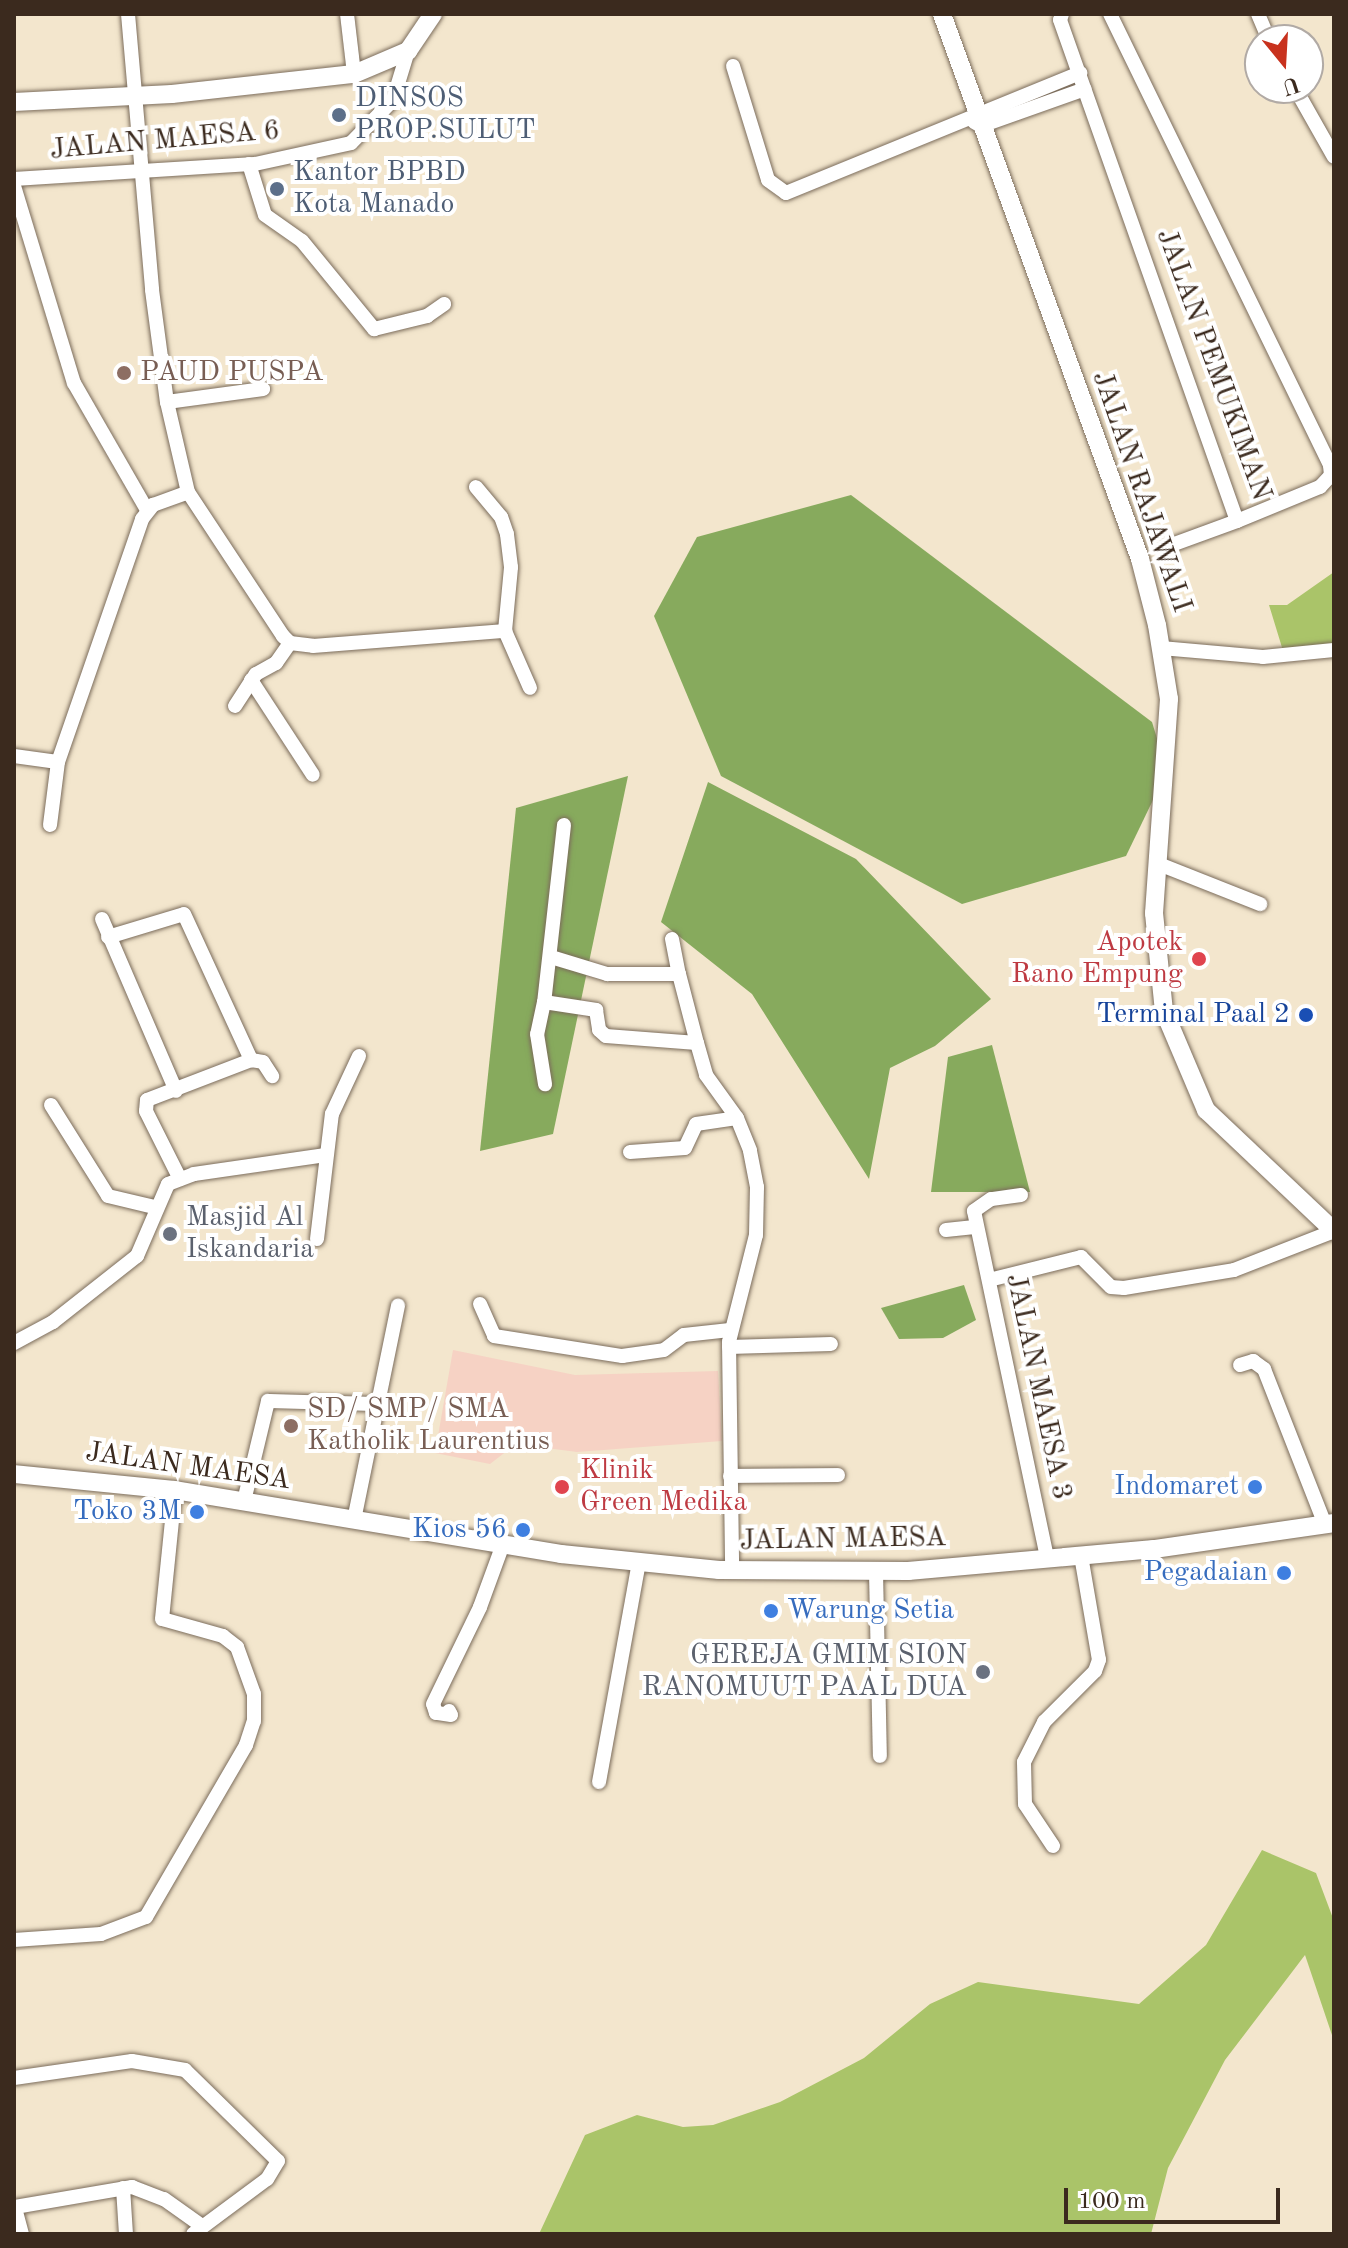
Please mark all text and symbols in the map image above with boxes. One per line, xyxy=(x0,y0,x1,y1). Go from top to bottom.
north arrow xyxy=(1244,24,1324,104)
text: U xyxy=(1279,72,1303,98)
place label: DINSOS PROP.SULUT xyxy=(355,82,535,148)
marker: DINSOS PROP.SULUT xyxy=(330,106,348,124)
street label: JALAN MAESA 6 xyxy=(49,114,281,168)
place label: Kantor BPBD Kota Manado xyxy=(293,156,466,222)
marker: Kantor BPBD Kota Manado xyxy=(268,180,286,198)
street label: JALAN PEMUKIMAN xyxy=(1148,225,1278,505)
place label: PAUD PUSPA xyxy=(140,356,324,390)
marker: PAUD PUSPA xyxy=(115,364,133,382)
street label: JALAN RAJAWALI xyxy=(1084,367,1198,617)
place label: Apotek Rano Empung xyxy=(1011,926,1183,992)
marker: Apotek Rano Empung xyxy=(1190,950,1208,968)
place label: Terminal Paal 2 xyxy=(1096,998,1290,1032)
marker: Terminal Paal 2 xyxy=(1297,1006,1315,1024)
place label: Masjid Al Iskandaria xyxy=(186,1201,314,1267)
marker: Masjid Al Iskandaria xyxy=(161,1225,179,1243)
street label: JALAN MAESA 3 xyxy=(998,1271,1078,1503)
place label: SD/ SMP/ SMA Katholik Laurentius xyxy=(307,1393,550,1459)
marker: SD/ SMP/ SMA Katholik Laurentius xyxy=(282,1417,300,1435)
street label: JALAN MAESA xyxy=(83,1436,293,1498)
place label: Klinik Green Medika xyxy=(580,1454,747,1520)
place label: Indomaret xyxy=(1114,1470,1239,1504)
marker: Klinik Green Medika xyxy=(551,1476,573,1498)
marker: Indomaret xyxy=(1246,1478,1264,1496)
place label: Toko 3M xyxy=(73,1495,181,1529)
marker: Toko 3M xyxy=(188,1503,206,1521)
place label: Kios 56 xyxy=(412,1513,507,1547)
marker: Kios 56 xyxy=(514,1521,532,1539)
street label: JALAN MAESA xyxy=(739,1521,947,1559)
place label: Pegadaian xyxy=(1144,1556,1268,1590)
marker: Pegadaian xyxy=(1275,1564,1293,1582)
place label: Warung Setia xyxy=(787,1594,954,1628)
marker: Warung Setia xyxy=(762,1602,780,1620)
place label: GEREJA GMIM SION RANOMUUT PAAL DUA xyxy=(642,1639,967,1705)
marker: GEREJA GMIM SION RANOMUUT PAAL DUA xyxy=(974,1663,992,1681)
scale bar xyxy=(1068,2172,1284,2222)
text: 100 m xyxy=(1078,2190,1146,2214)

